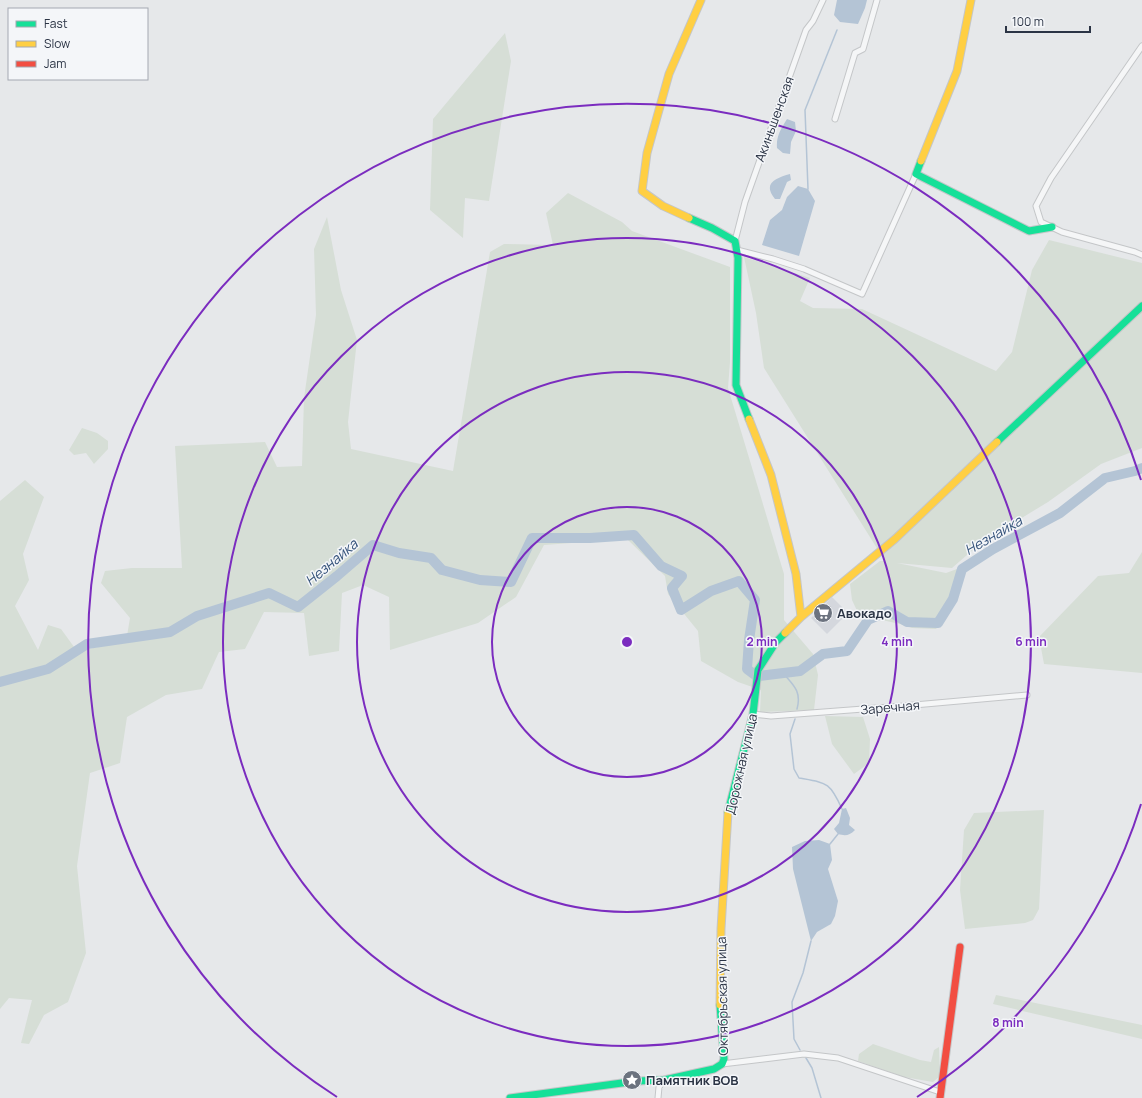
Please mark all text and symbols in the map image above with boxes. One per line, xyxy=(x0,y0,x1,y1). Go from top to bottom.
legend xyxy=(8,8,148,80)
scale bar xyxy=(1006,8,1090,34)
text: 100 m xyxy=(1012,13,1044,30)
text: Fast xyxy=(44,15,68,32)
text: Slow xyxy=(44,35,70,52)
text: Jam xyxy=(44,55,66,72)
street label: Акиньшенская xyxy=(750,74,798,164)
water label: Незнайка xyxy=(961,510,1026,559)
water label: Незнайка xyxy=(301,534,362,590)
supermarket icon: Авокадо xyxy=(812,602,834,624)
place label: Авокадо xyxy=(837,604,892,622)
text: 2 min xyxy=(746,633,778,650)
text: 4 min xyxy=(881,633,913,650)
text: 6 min xyxy=(1015,633,1047,650)
centre of rings xyxy=(620,635,634,649)
street label: Заречная xyxy=(860,695,920,719)
street label: Дорожная улица xyxy=(721,712,761,816)
street label: Октябрьская улица xyxy=(712,936,732,1056)
text: 8 min xyxy=(992,1014,1024,1031)
place icon: Памятник ВОВ xyxy=(621,1069,643,1091)
place label: Памятник ВОВ xyxy=(646,1071,739,1089)

